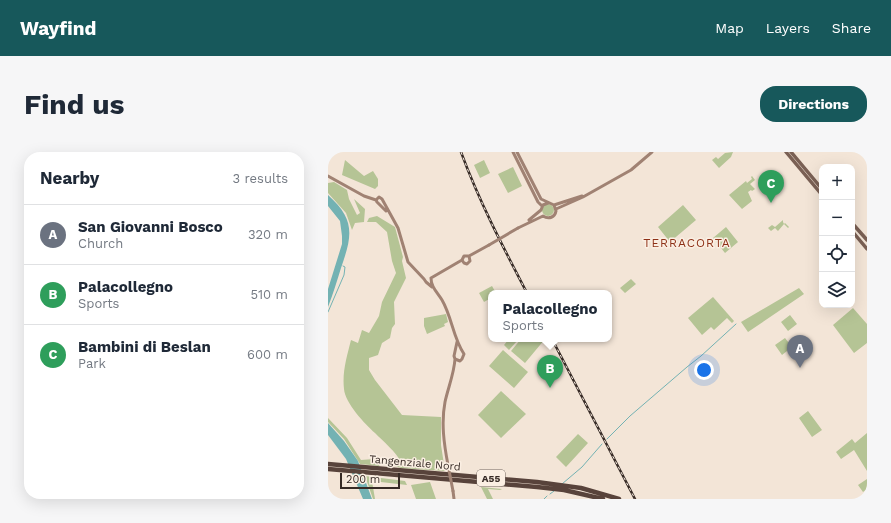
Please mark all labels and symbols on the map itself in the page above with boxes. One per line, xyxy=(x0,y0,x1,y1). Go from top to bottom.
pin: C xyxy=(758,170,784,203)
district label: TERRACORTA xyxy=(643,236,731,250)
pin: A xyxy=(787,335,813,368)
pin: B xyxy=(537,355,563,388)
your location xyxy=(694,360,714,380)
street label: Tangenziale Nord xyxy=(369,453,461,473)
road number: A55 xyxy=(477,470,505,486)
scale bar xyxy=(340,471,400,490)

